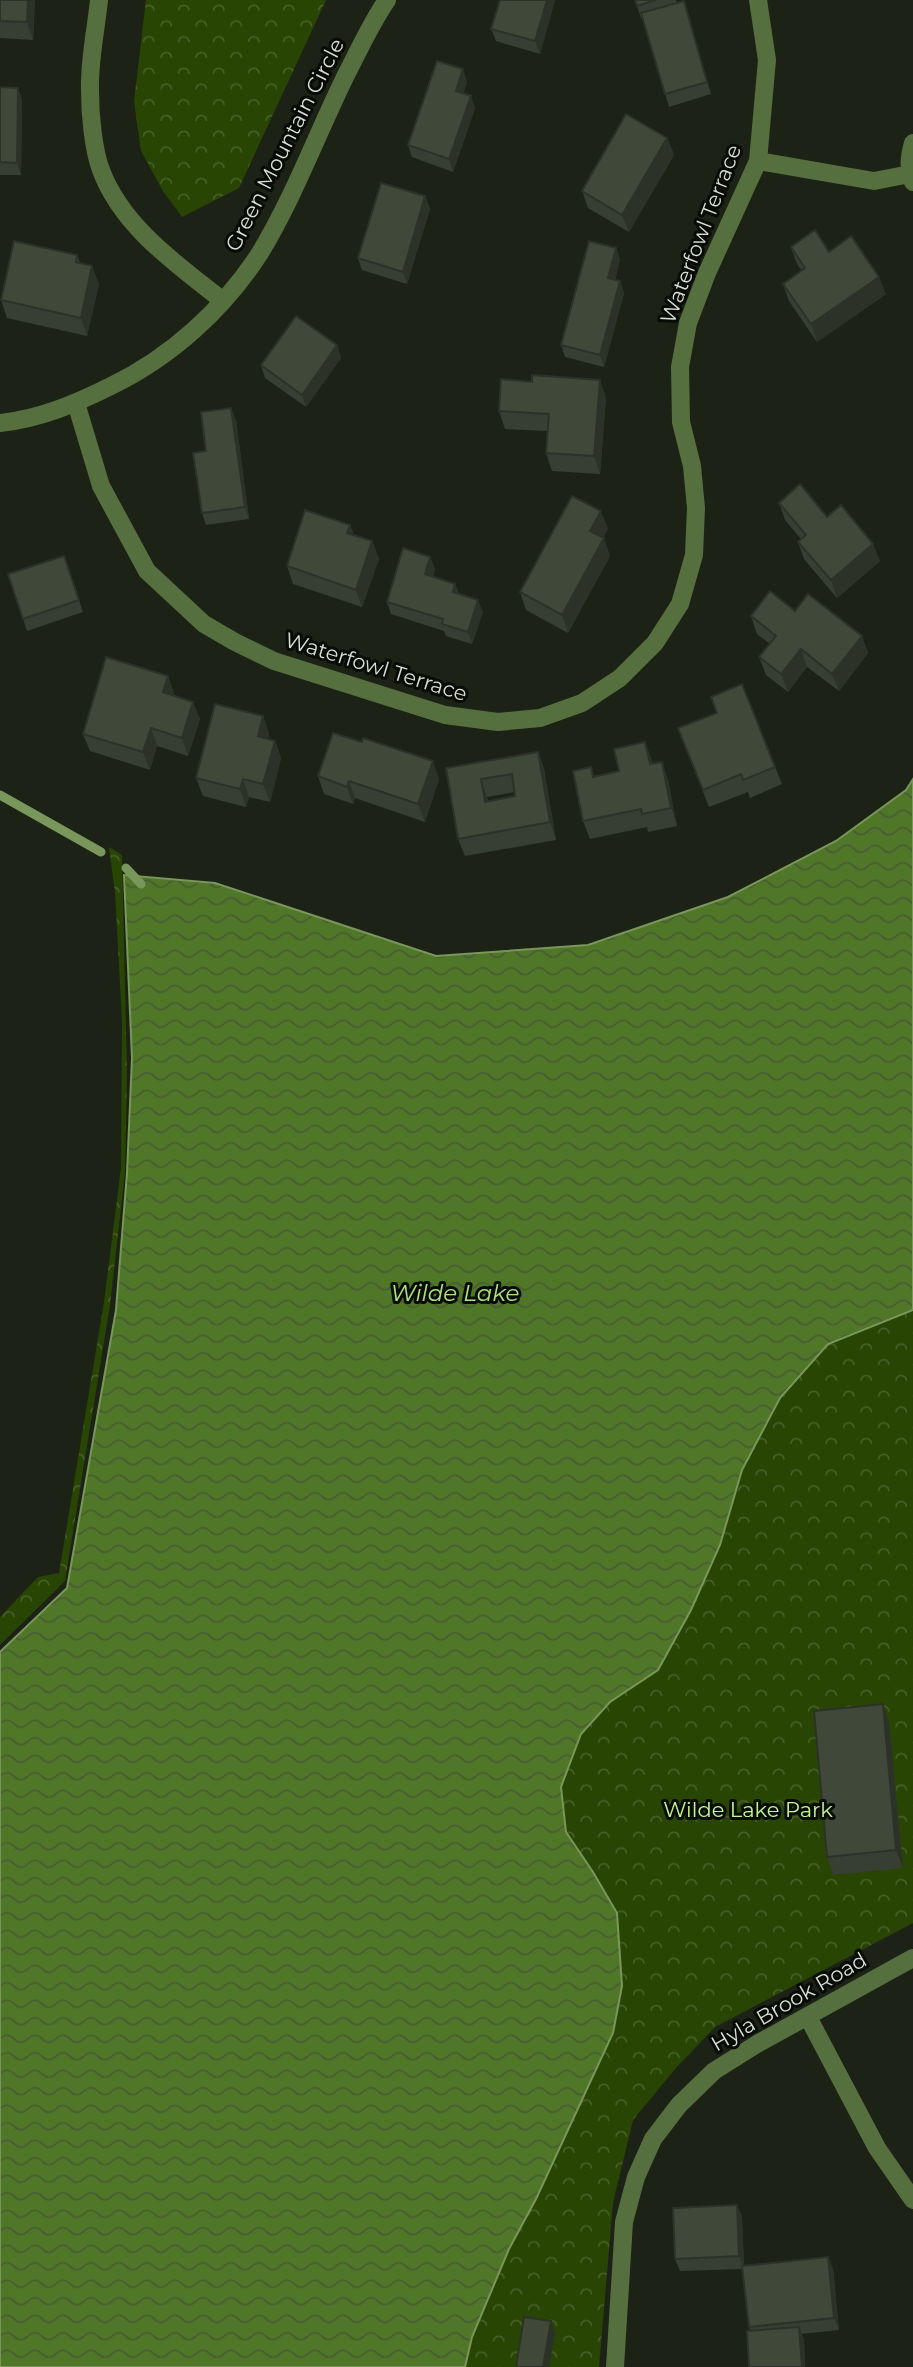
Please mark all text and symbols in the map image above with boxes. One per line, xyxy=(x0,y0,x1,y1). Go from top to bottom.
street label: Green Mountain Circle xyxy=(220,34,349,255)
street label: Waterfowl Terrace xyxy=(655,141,746,327)
street label: Waterfowl Terrace xyxy=(282,627,470,706)
water label: Wilde Lake xyxy=(391,1279,519,1307)
park label: Wilde Lake Park xyxy=(663,1797,833,1822)
street label: Hyla Brook Road xyxy=(707,1947,871,2056)

